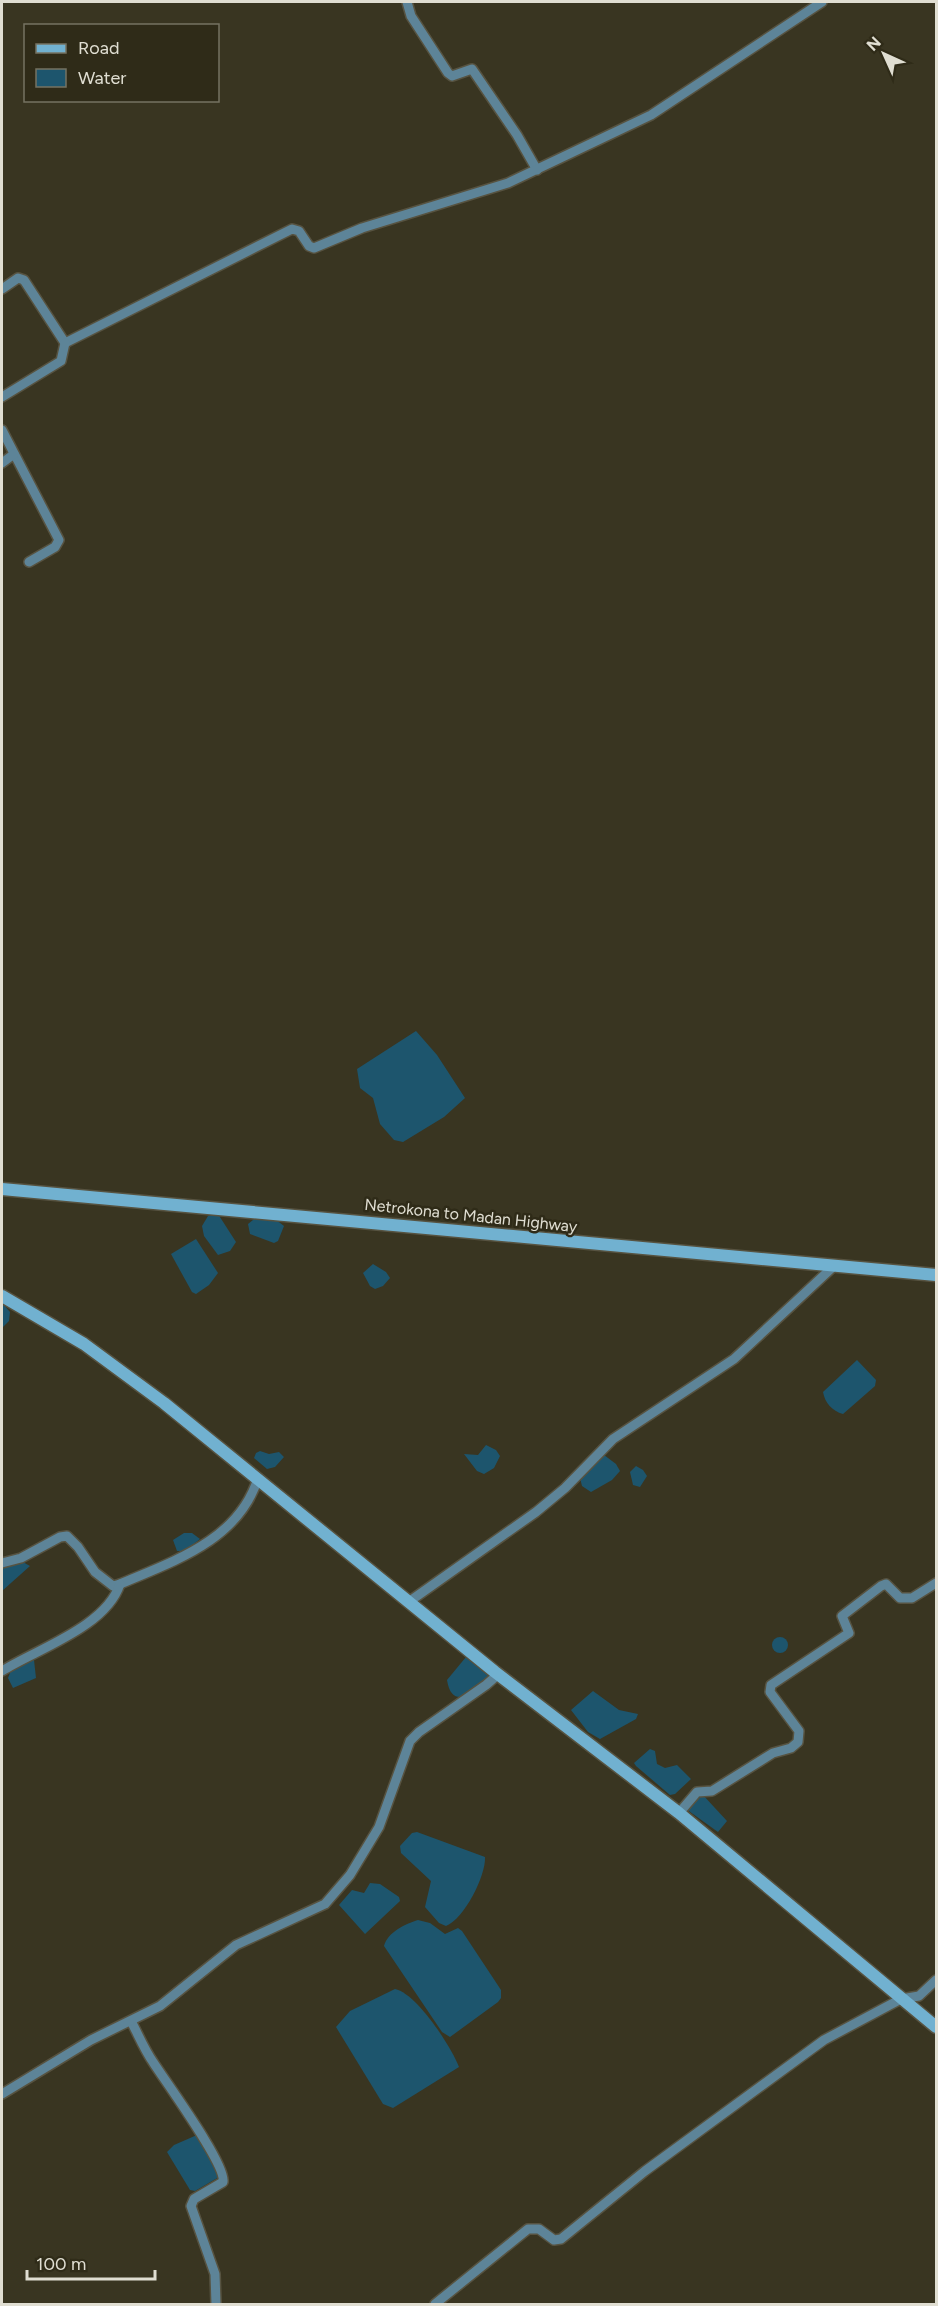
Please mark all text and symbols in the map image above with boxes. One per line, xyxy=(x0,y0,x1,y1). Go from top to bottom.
legend xyxy=(24,24,219,102)
north arrow xyxy=(854,24,914,84)
text: N xyxy=(863,33,885,55)
text: Road xyxy=(78,37,119,59)
text: Water xyxy=(78,67,126,89)
street label: Netrokona to Madan Highway xyxy=(364,1195,579,1236)
scale bar xyxy=(27,2243,154,2281)
text: 100 m xyxy=(36,2253,86,2275)

